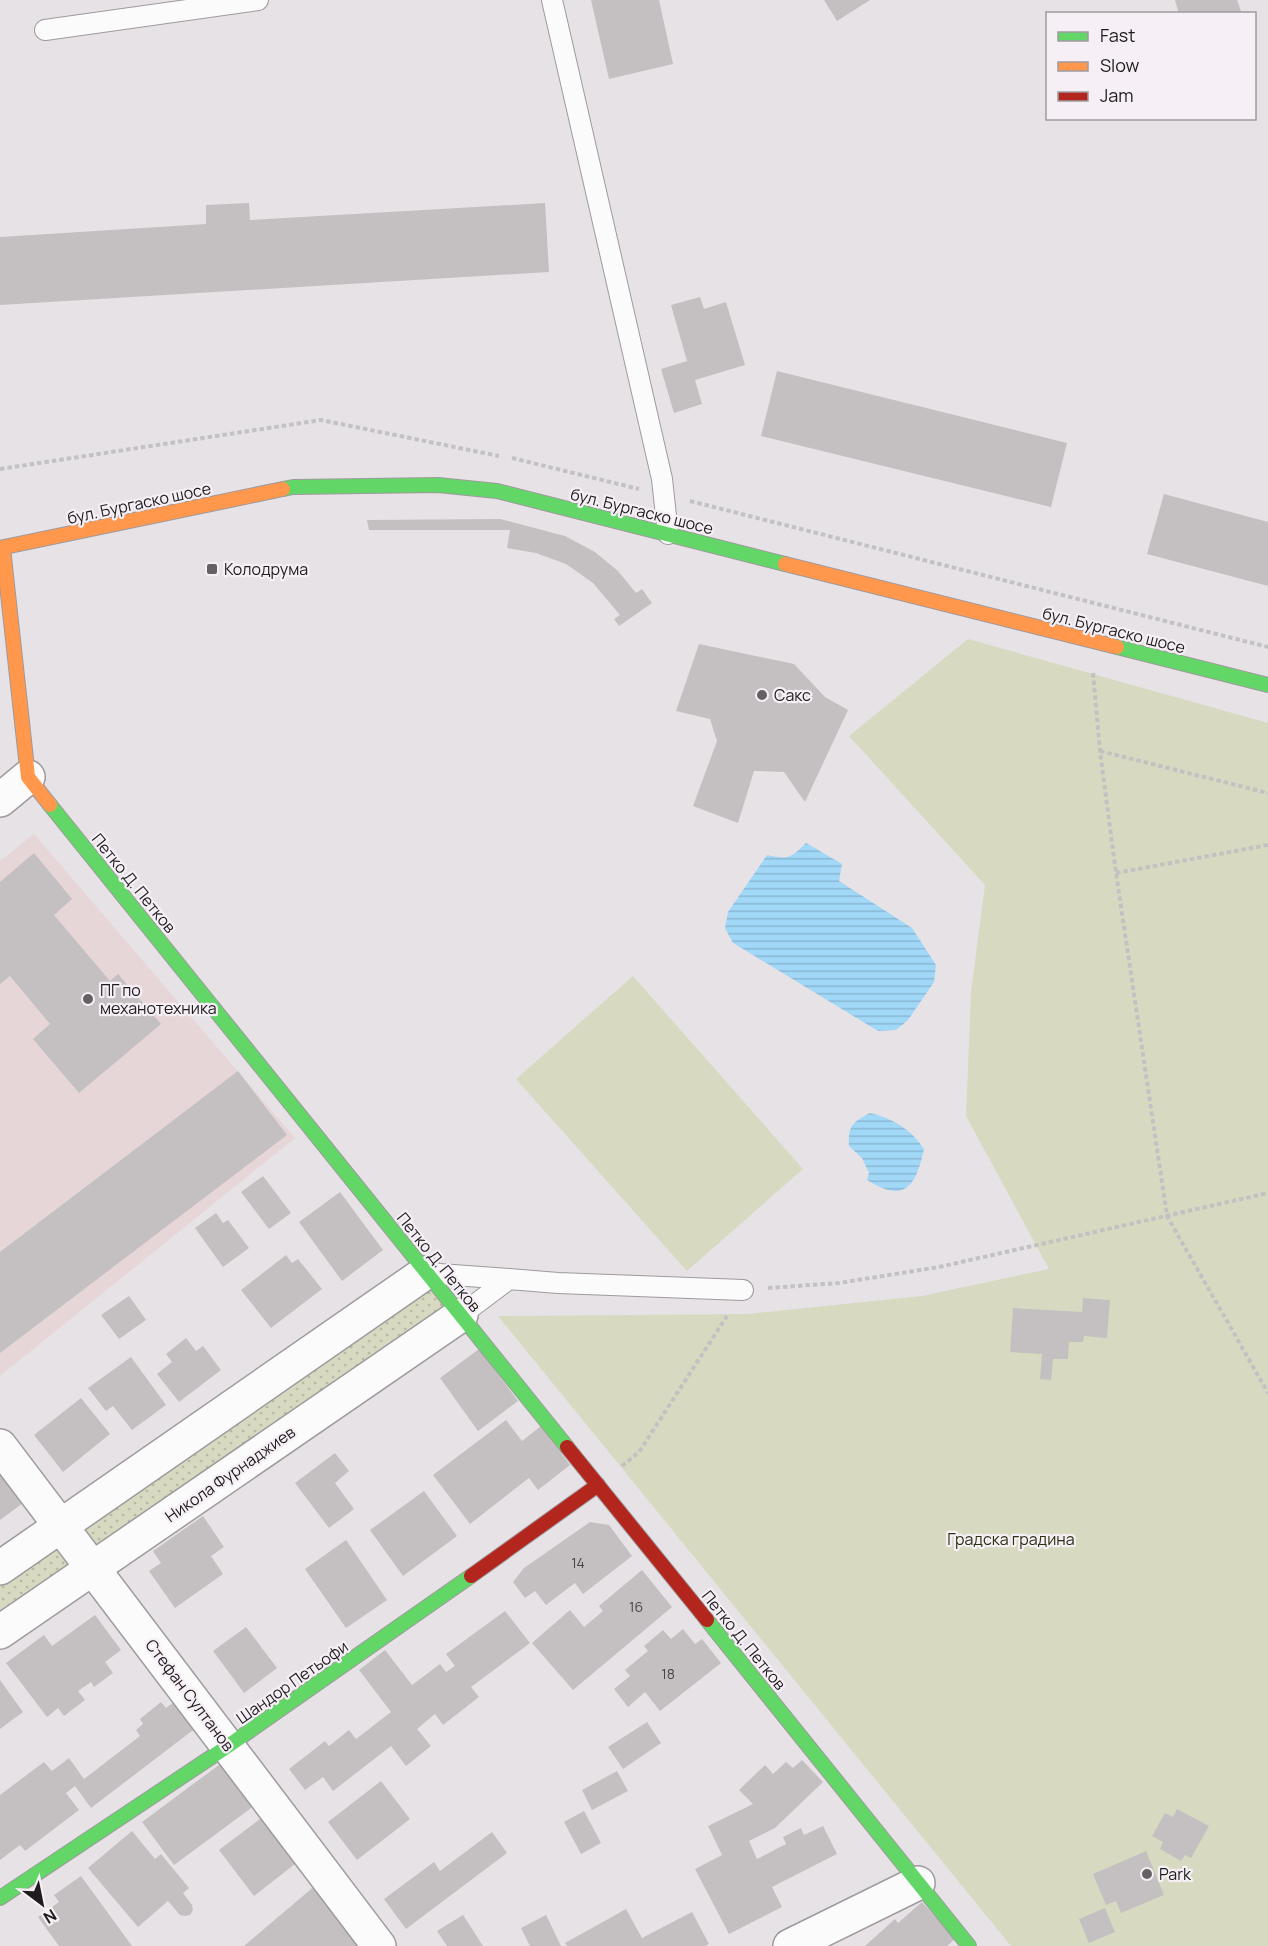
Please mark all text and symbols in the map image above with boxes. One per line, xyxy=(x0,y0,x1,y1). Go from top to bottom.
legend xyxy=(1046,12,1256,120)
text: Fast xyxy=(1100,23,1135,47)
text: Slow xyxy=(1100,53,1140,77)
text: Jam xyxy=(1100,83,1134,107)
street label: бул. Бургаско шосе xyxy=(65,477,213,529)
street label: бул. Бургаско шосе xyxy=(568,483,716,539)
place label: Колодрума xyxy=(224,558,308,580)
marker: Колодрума xyxy=(205,562,219,576)
street label: бул. Бургаско шосе xyxy=(1040,602,1188,658)
place label: Сакс xyxy=(774,684,811,706)
marker: Сакс xyxy=(755,688,769,702)
street label: Петко Д. Петков xyxy=(87,829,181,938)
place label: ПГ по механотехника xyxy=(100,979,217,1019)
marker: ПГ по механотехника xyxy=(81,992,95,1006)
street label: Петко Д. Петков xyxy=(392,1208,486,1317)
street label: Никола Фурнаджиев xyxy=(161,1421,300,1527)
park label: Градска градина xyxy=(947,1528,1075,1550)
house number: 14 xyxy=(571,1553,585,1572)
street label: Петко Д. Петков xyxy=(697,1586,791,1695)
house number: 16 xyxy=(629,1597,643,1616)
street label: Стефан Султанов xyxy=(141,1635,240,1756)
street label: Шандор Петьофи xyxy=(232,1635,352,1729)
house number: 18 xyxy=(661,1664,675,1683)
place label: Park xyxy=(1159,1863,1192,1885)
marker: Park xyxy=(1140,1867,1154,1881)
north arrow xyxy=(12,1874,72,1934)
text: N xyxy=(39,1904,61,1929)

